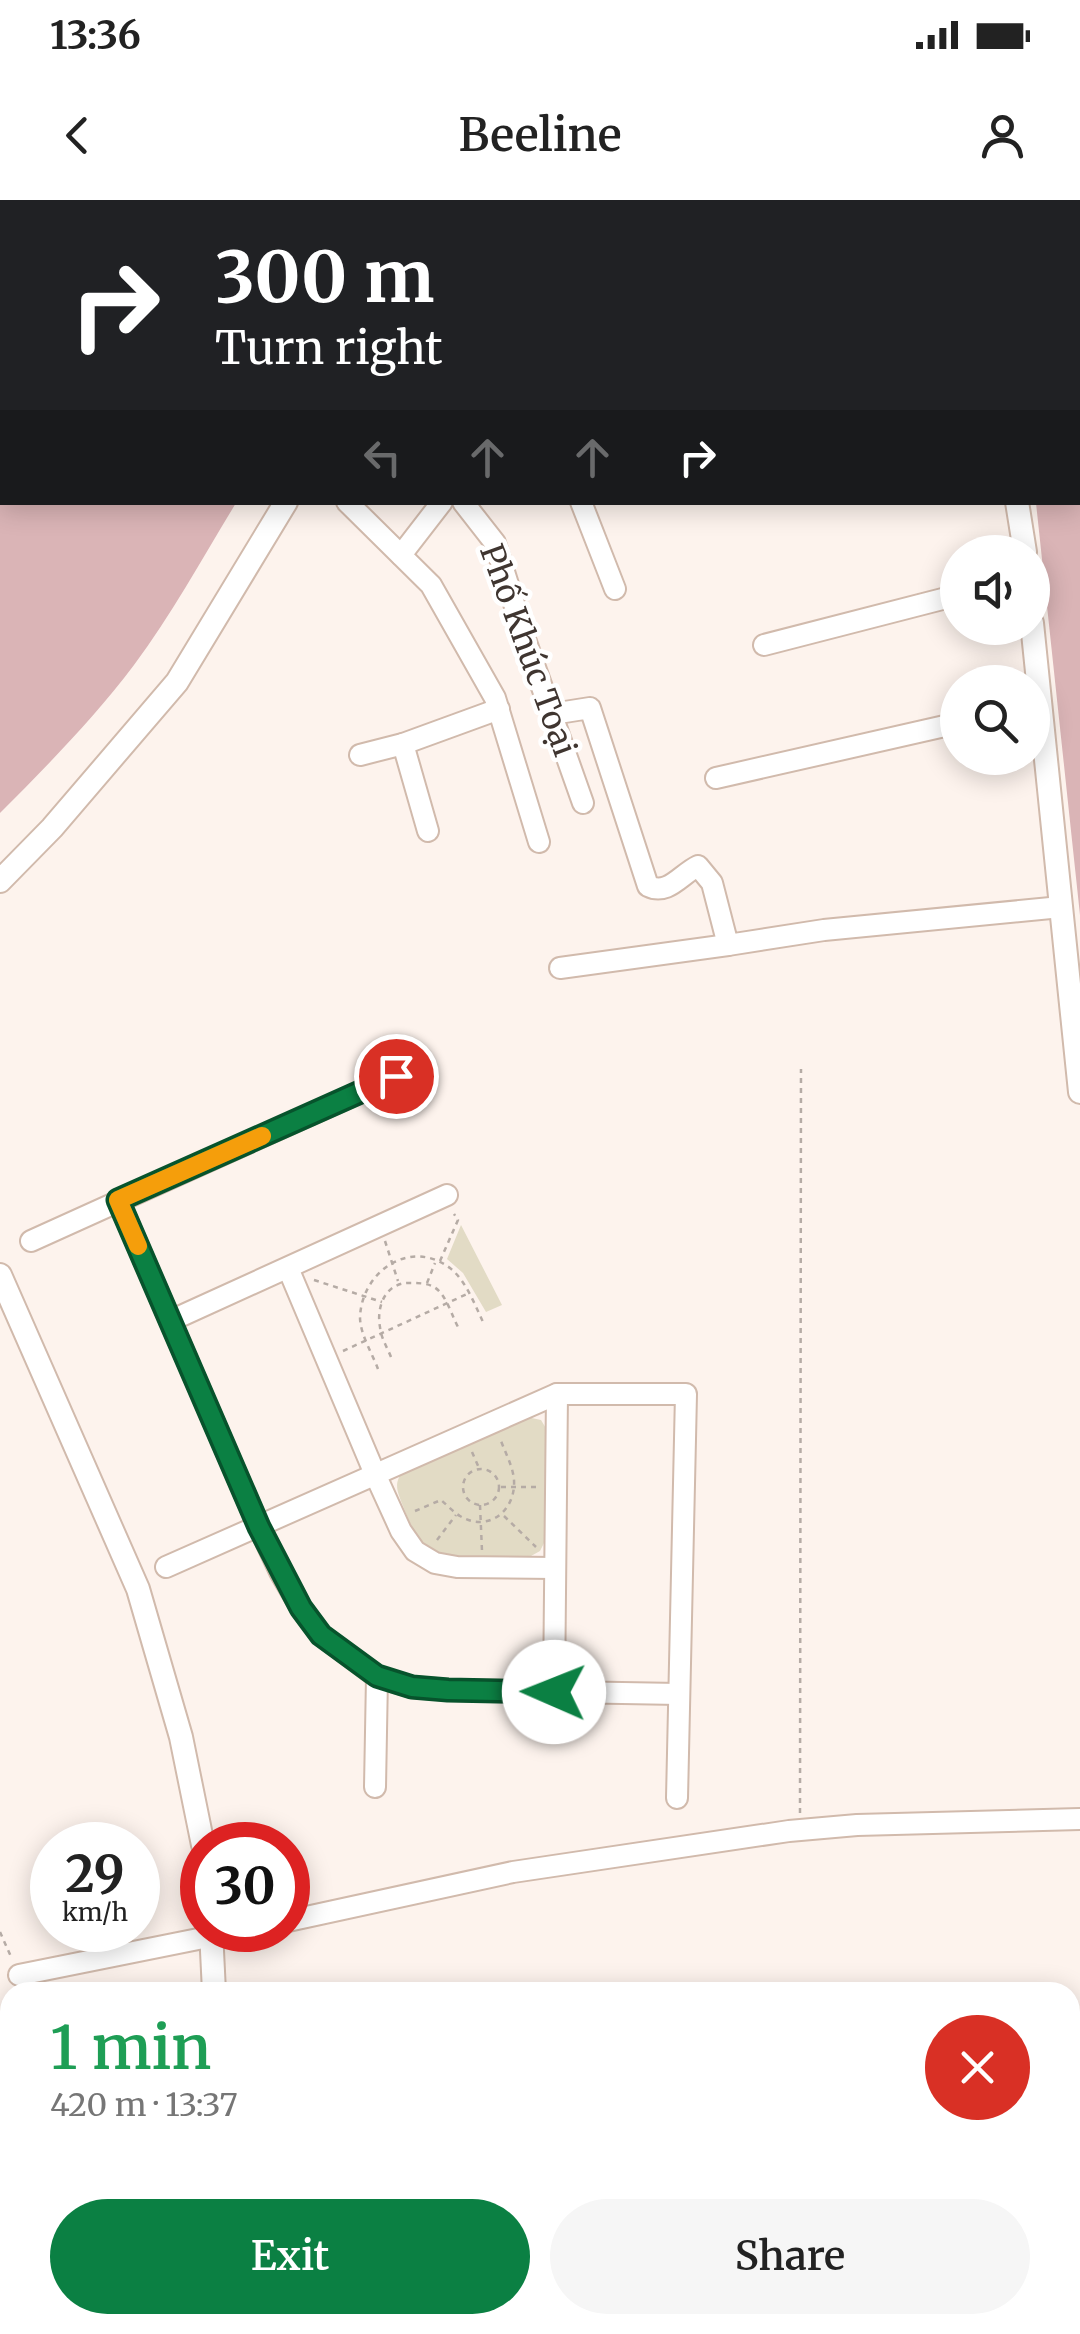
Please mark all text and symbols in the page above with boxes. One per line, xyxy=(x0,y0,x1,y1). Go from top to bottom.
text: 13:36 xyxy=(50,12,141,59)
text: Beeline xyxy=(459,107,621,163)
icon: back xyxy=(50,108,105,163)
icon: person xyxy=(975,108,1030,163)
text: 300 m xyxy=(215,233,434,321)
icon: right xyxy=(50,240,180,370)
text: Turn right xyxy=(215,320,443,376)
icon: left xyxy=(355,430,410,485)
icon: ahead xyxy=(460,430,515,485)
icon: ahead xyxy=(565,430,620,485)
icon: right xyxy=(670,430,725,485)
map controls xyxy=(940,535,1050,775)
button: sound xyxy=(940,535,1050,645)
street label: Phố Khúc Toại xyxy=(471,539,585,761)
button: search xyxy=(940,665,1050,775)
pin xyxy=(354,1034,439,1119)
icon: arrive xyxy=(369,1049,424,1104)
position arrow xyxy=(502,1640,606,1744)
speed limit sign: 30 xyxy=(180,1822,310,1952)
text: 29 xyxy=(65,1843,125,1906)
text: km/h xyxy=(62,1896,128,1928)
text: 1 min xyxy=(50,2010,211,2085)
button: close xyxy=(925,2015,1030,2120)
text: 420 m · 13:37 xyxy=(50,2085,238,2125)
button: Exit xyxy=(50,2199,530,2314)
button: Share xyxy=(550,2199,1030,2314)

